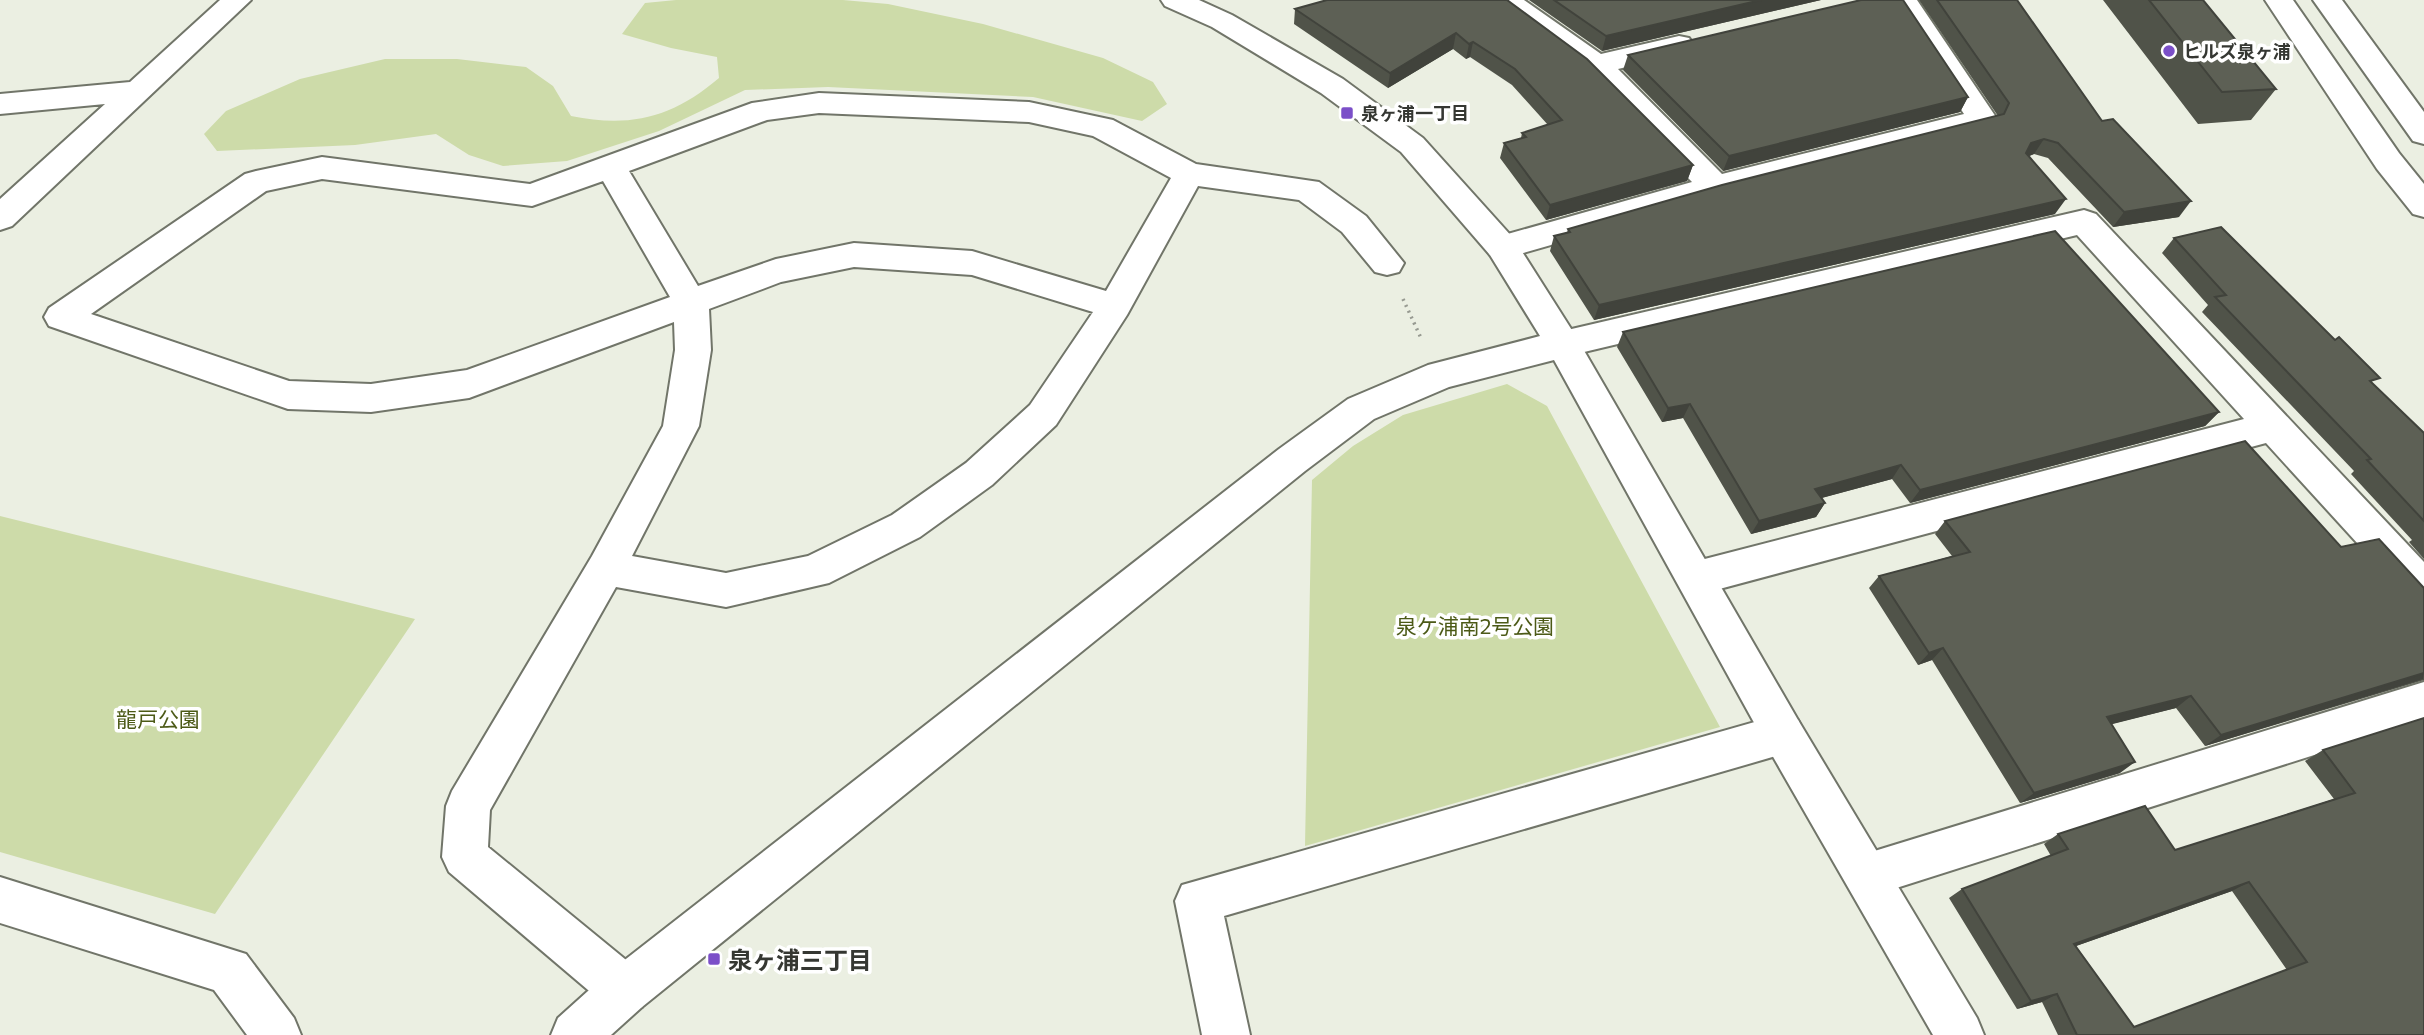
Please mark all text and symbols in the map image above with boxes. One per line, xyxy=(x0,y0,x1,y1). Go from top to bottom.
place label: ヒルズ泉ヶ浦 xyxy=(2183,40,2291,62)
marker: ヒルズ泉ヶ浦 xyxy=(2161,43,2177,59)
place label: 泉ヶ浦一丁目 xyxy=(1361,102,1469,124)
marker: 泉ヶ浦一丁目 xyxy=(1339,105,1355,121)
park label: 泉ケ浦南2号公園 xyxy=(1396,613,1554,638)
park label: 龍戸公園 xyxy=(116,706,200,731)
place label: 泉ヶ浦三丁目 xyxy=(728,945,872,974)
marker: 泉ヶ浦三丁目 xyxy=(706,951,722,967)

